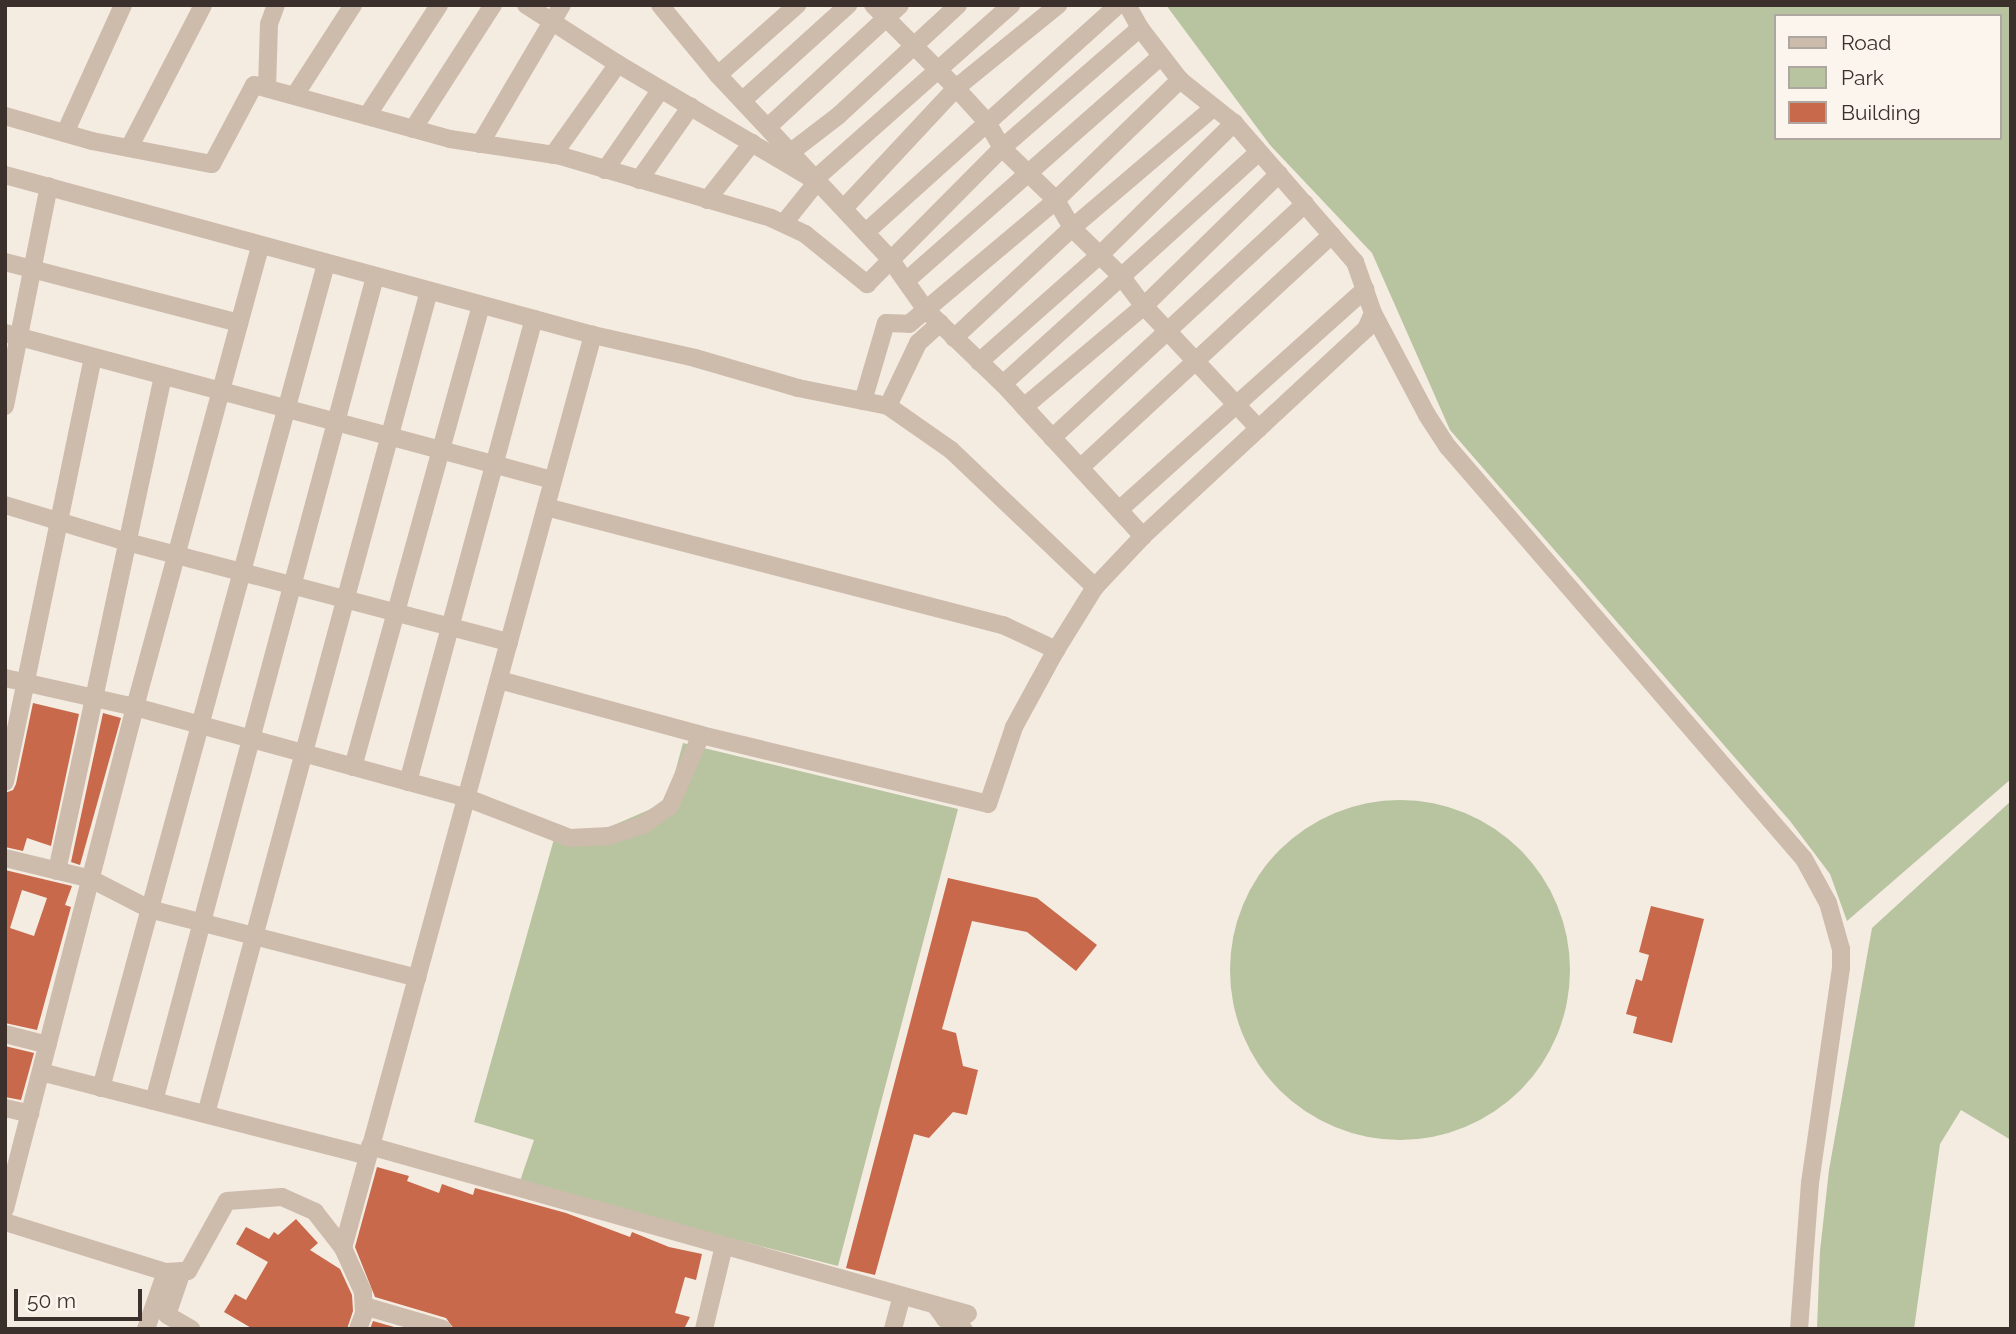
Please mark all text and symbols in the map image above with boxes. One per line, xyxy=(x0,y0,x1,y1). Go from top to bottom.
legend xyxy=(1774,14,2002,140)
text: Road xyxy=(1841,30,1891,55)
text: Park xyxy=(1841,65,1884,90)
text: Building xyxy=(1841,100,1921,125)
scale bar xyxy=(18,1274,145,1318)
text: 50 m xyxy=(27,1288,76,1313)

